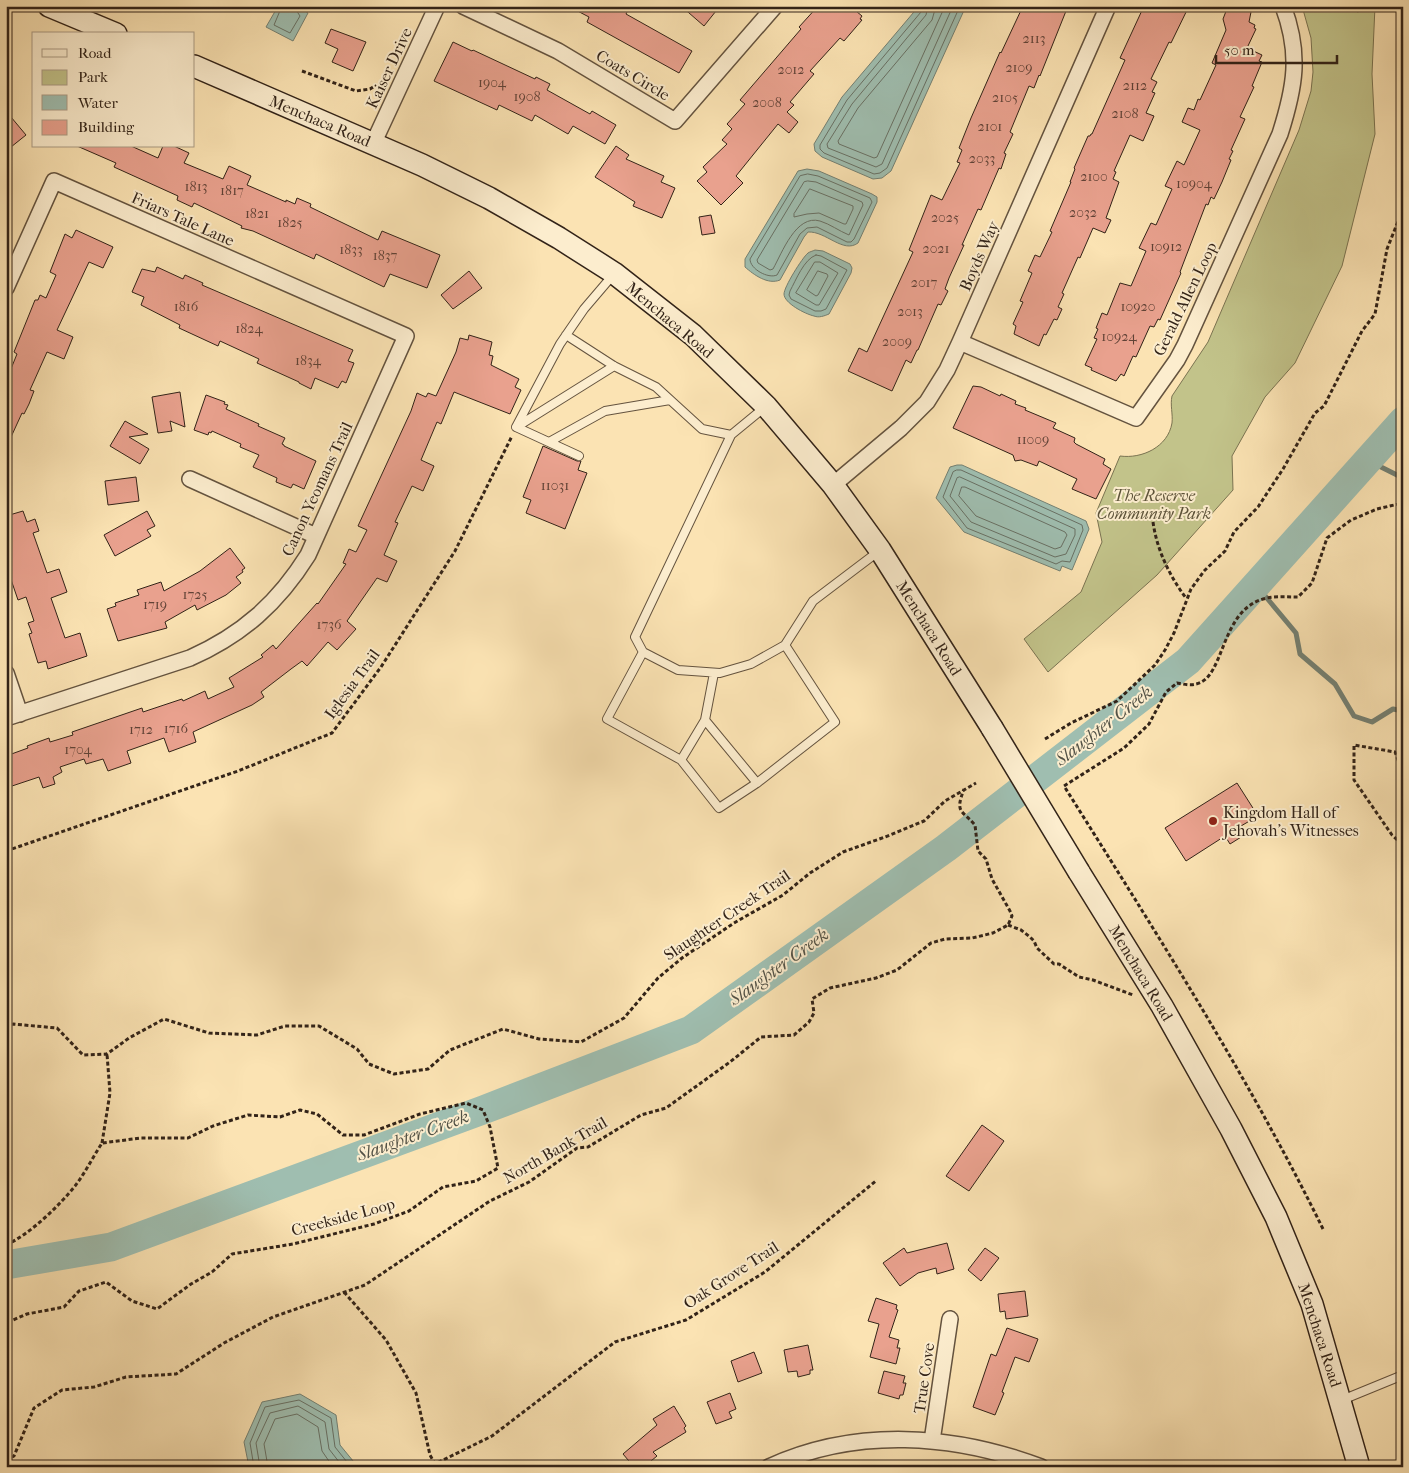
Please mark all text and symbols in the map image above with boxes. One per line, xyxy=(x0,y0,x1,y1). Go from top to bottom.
street label: Kaiser Drive xyxy=(362,24,416,111)
house number: 2113 xyxy=(1023,30,1045,47)
legend xyxy=(32,32,195,148)
scale bar xyxy=(1216,32,1338,64)
text: 50 m xyxy=(1224,41,1255,59)
text: Road xyxy=(78,44,112,62)
street label: Coats Circle xyxy=(593,46,673,104)
house number: 2109 xyxy=(1005,59,1033,76)
house number: 2012 xyxy=(777,61,805,78)
text: Park xyxy=(78,68,108,86)
house number: 1904 xyxy=(478,74,507,91)
house number: 2112 xyxy=(1123,77,1147,94)
house number: 1908 xyxy=(513,88,541,105)
house number: 2105 xyxy=(992,89,1018,106)
street label: Menchaca Road xyxy=(266,91,374,151)
text: Water xyxy=(77,94,118,112)
house number: 2008 xyxy=(752,94,782,111)
house number: 2108 xyxy=(1112,105,1138,122)
text: Building xyxy=(78,118,135,136)
house number: 2101 xyxy=(978,118,1002,135)
house number: 2033 xyxy=(969,150,995,167)
house number: 2100 xyxy=(1080,168,1108,185)
house number: 10904 xyxy=(1176,175,1213,192)
house number: 1813 xyxy=(185,178,207,195)
house number: 1817 xyxy=(220,182,244,199)
street label: Friars Tale Lane xyxy=(129,188,237,250)
house number: 2032 xyxy=(1069,204,1097,221)
house number: 1821 xyxy=(245,205,269,222)
house number: 2025 xyxy=(931,209,959,226)
house number: 1825 xyxy=(277,214,303,231)
street label: Boyds Way xyxy=(955,218,1003,294)
house number: 10912 xyxy=(1150,238,1182,255)
street label: Gerald Allen Loop xyxy=(1149,239,1221,359)
house number: 2021 xyxy=(922,240,950,257)
house number: 1833 xyxy=(339,241,363,258)
house number: 1837 xyxy=(373,247,398,264)
house number: 2017 xyxy=(911,274,938,291)
street label: Menchaca Road xyxy=(622,278,718,362)
house number: 1816 xyxy=(174,298,199,315)
house number: 10920 xyxy=(1121,298,1155,315)
house number: 2013 xyxy=(897,303,923,320)
house number: 1824 xyxy=(235,320,263,337)
house number: 10924 xyxy=(1101,328,1137,345)
house number: 2009 xyxy=(882,333,912,350)
house number: 1834 xyxy=(295,352,322,369)
street label: Canon Yeomans Trail xyxy=(278,418,357,559)
house number: 11009 xyxy=(1017,431,1049,448)
house number: 11031 xyxy=(541,477,569,494)
park label: The Reserve Community Park xyxy=(1097,486,1211,523)
street label: Menchaca Road xyxy=(892,577,966,679)
house number: 1725 xyxy=(183,586,207,603)
house number: 1719 xyxy=(143,596,167,613)
house number: 1736 xyxy=(316,616,342,633)
street label: Iglesia Trail xyxy=(320,645,384,723)
water label: Slaughter Creek xyxy=(1050,681,1157,771)
house number: 1716 xyxy=(164,720,189,737)
house number: 1712 xyxy=(129,721,153,738)
house number: 1704 xyxy=(64,741,93,758)
place label: Kingdom Hall of Jehovah's Witnesses xyxy=(1221,803,1359,840)
marker: Kingdom Hall of Jehovah's Witnesses xyxy=(1207,815,1219,827)
street label: Slaughter Creek Trail xyxy=(660,865,794,964)
street label: Menchaca Road xyxy=(1105,922,1177,1025)
water label: Slaughter Creek xyxy=(724,924,833,1011)
water label: Slaughter Creek xyxy=(353,1106,472,1166)
street label: North Bank Trail xyxy=(500,1112,611,1187)
street label: Creekside Loop xyxy=(289,1194,397,1240)
street label: Oak Grove Trail xyxy=(680,1237,783,1313)
street label: Menchaca Road xyxy=(1294,1280,1346,1390)
street label: True Cove xyxy=(910,1341,938,1415)

